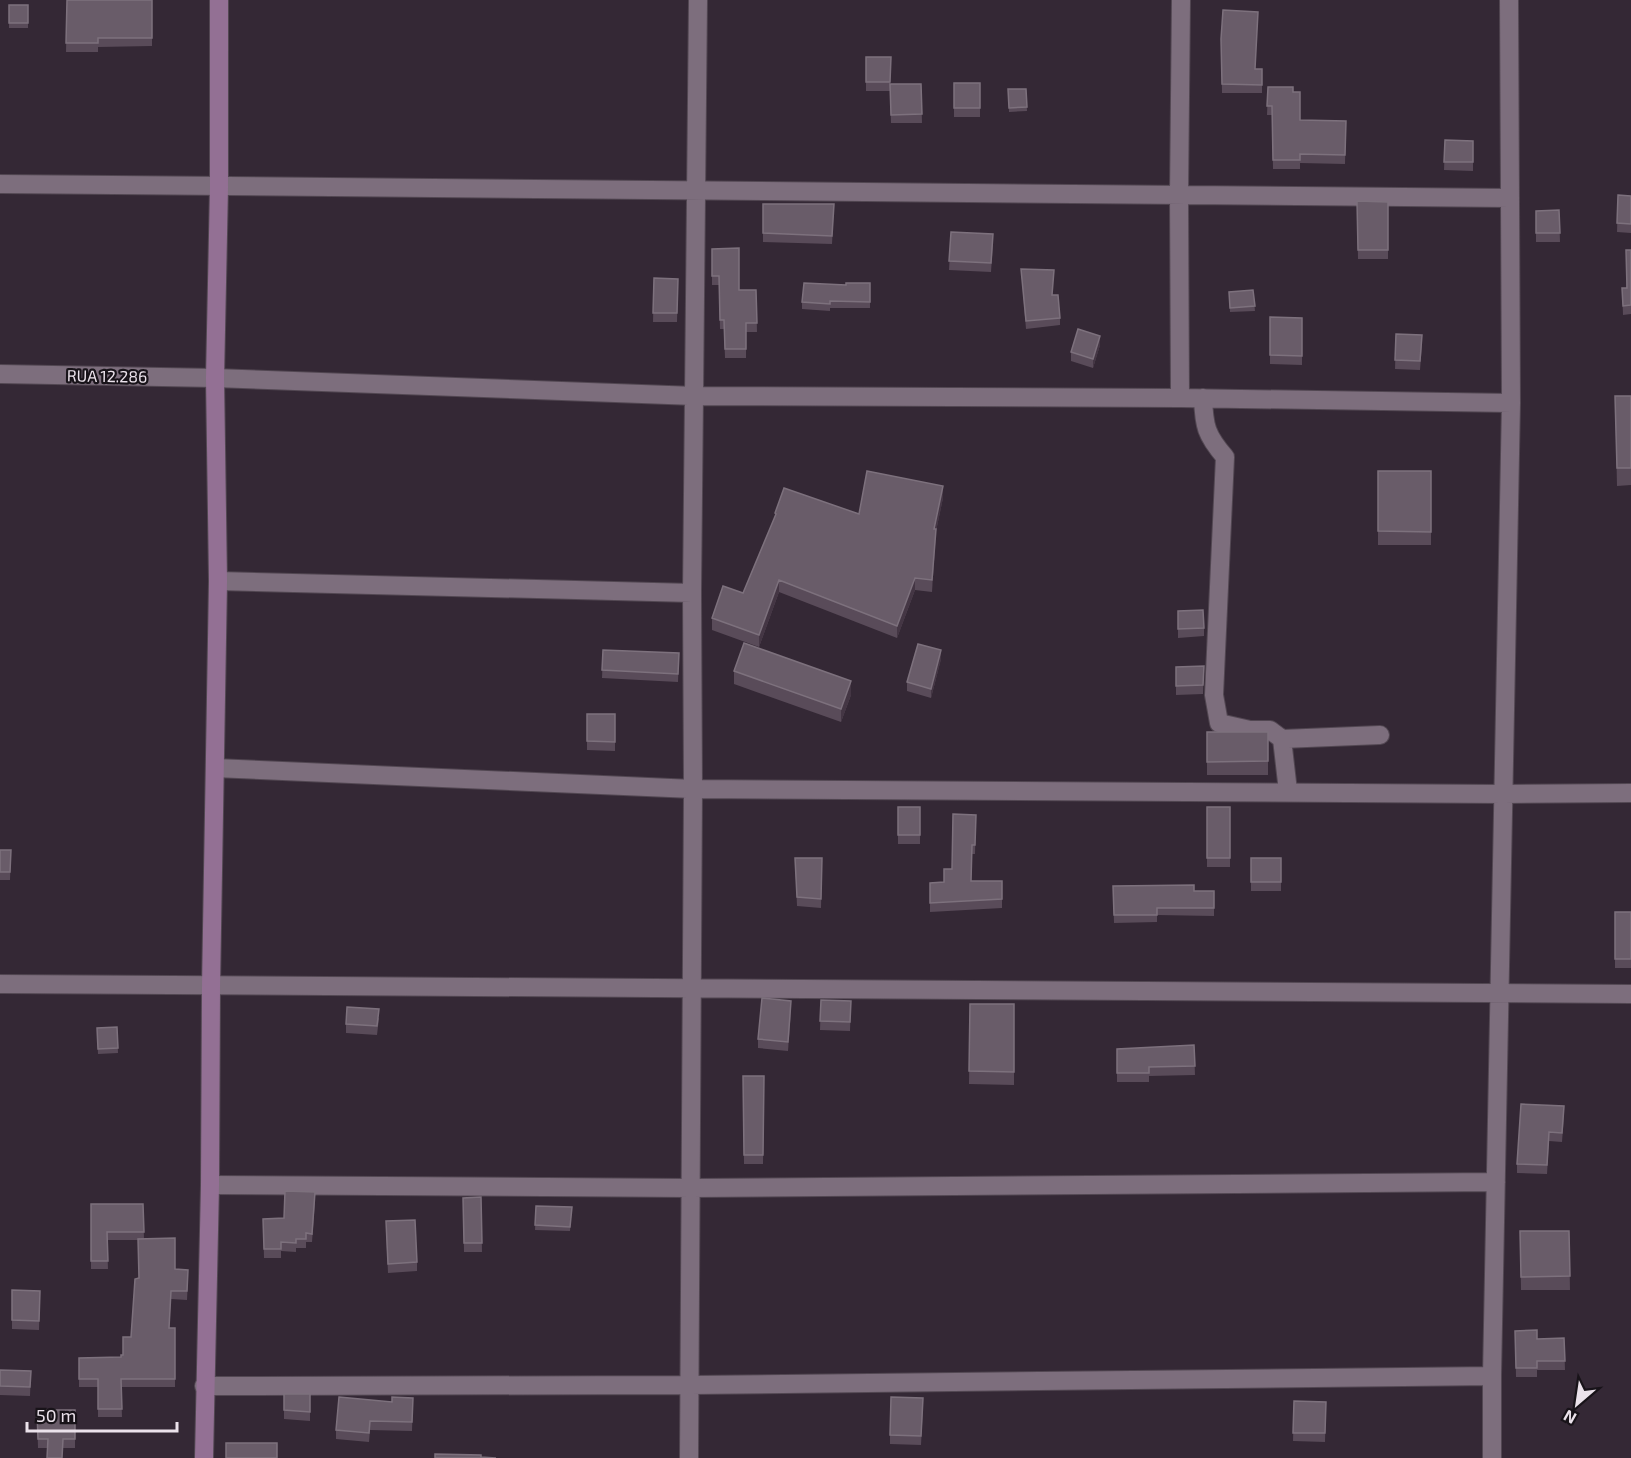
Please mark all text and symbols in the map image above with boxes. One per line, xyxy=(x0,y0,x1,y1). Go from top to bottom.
street label: RUA 12.286 xyxy=(67,365,147,386)
north arrow xyxy=(1547,1374,1607,1434)
scale bar xyxy=(27,1395,177,1433)
text: 50 m xyxy=(36,1404,76,1426)
text: N xyxy=(1560,1406,1579,1429)

